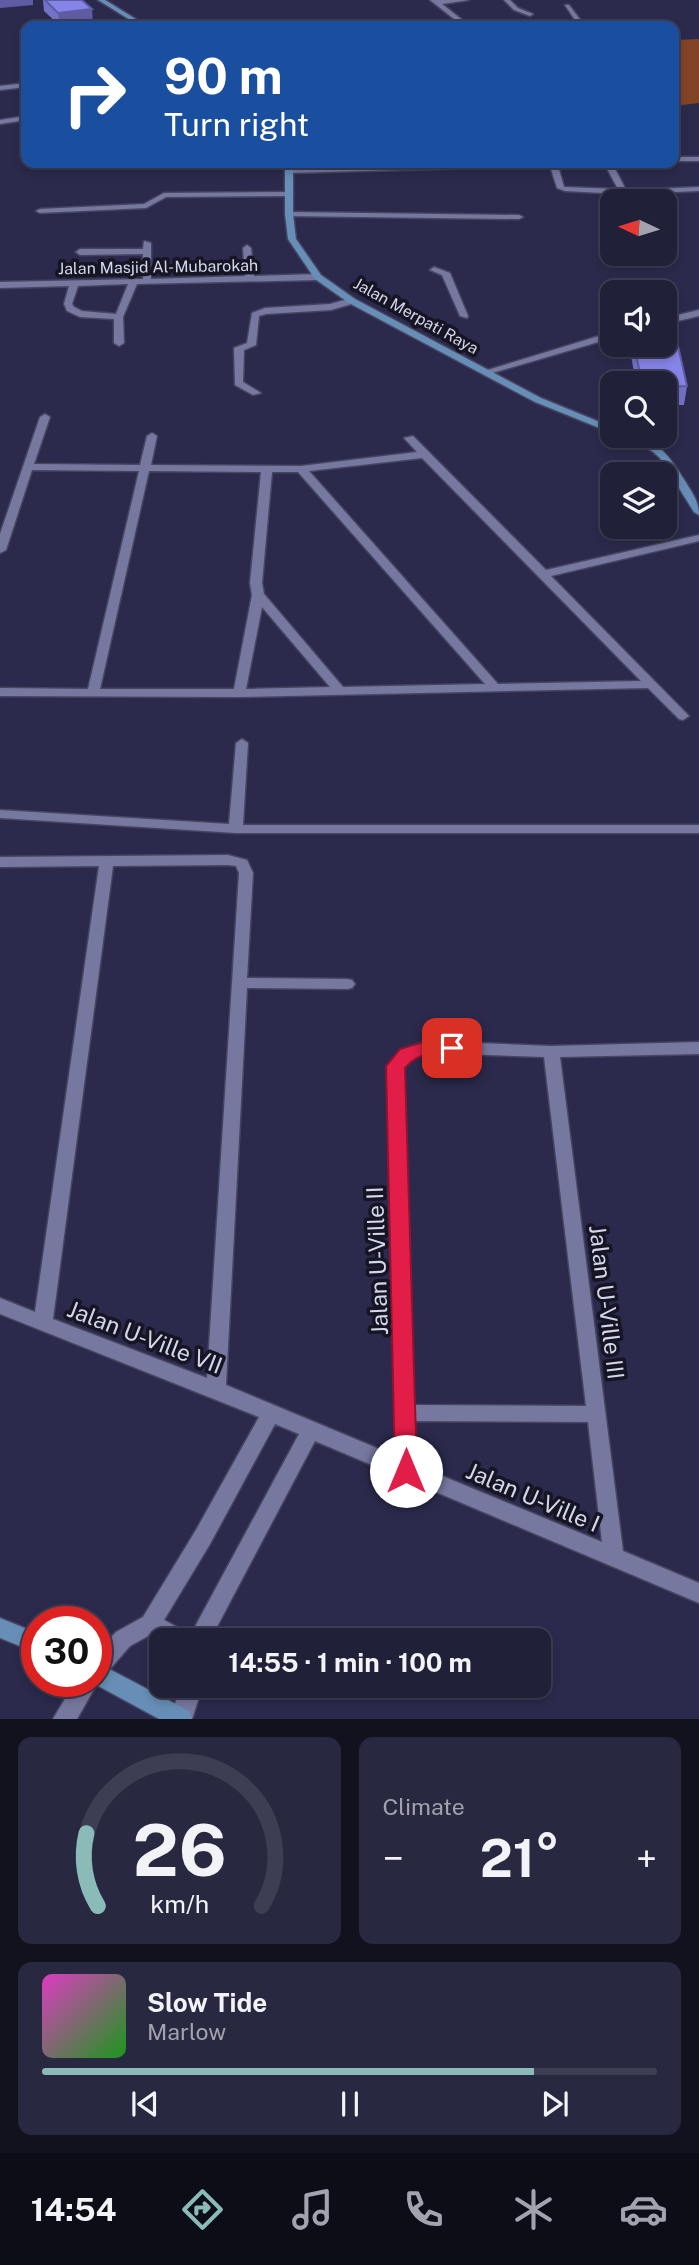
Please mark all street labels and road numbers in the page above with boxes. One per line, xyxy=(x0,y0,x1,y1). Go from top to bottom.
street label: Jalan Masjid Al-Mubarokah xyxy=(58,256,258,278)
street label: Jalan Merpati Raya xyxy=(350,274,482,358)
street label: Jalan U-Ville II xyxy=(361,1186,393,1336)
street label: Jalan U-Ville III xyxy=(584,1223,630,1381)
street label: Jalan U-Ville VII xyxy=(64,1295,226,1379)
street label: Jalan U-Ville I xyxy=(462,1457,604,1537)

